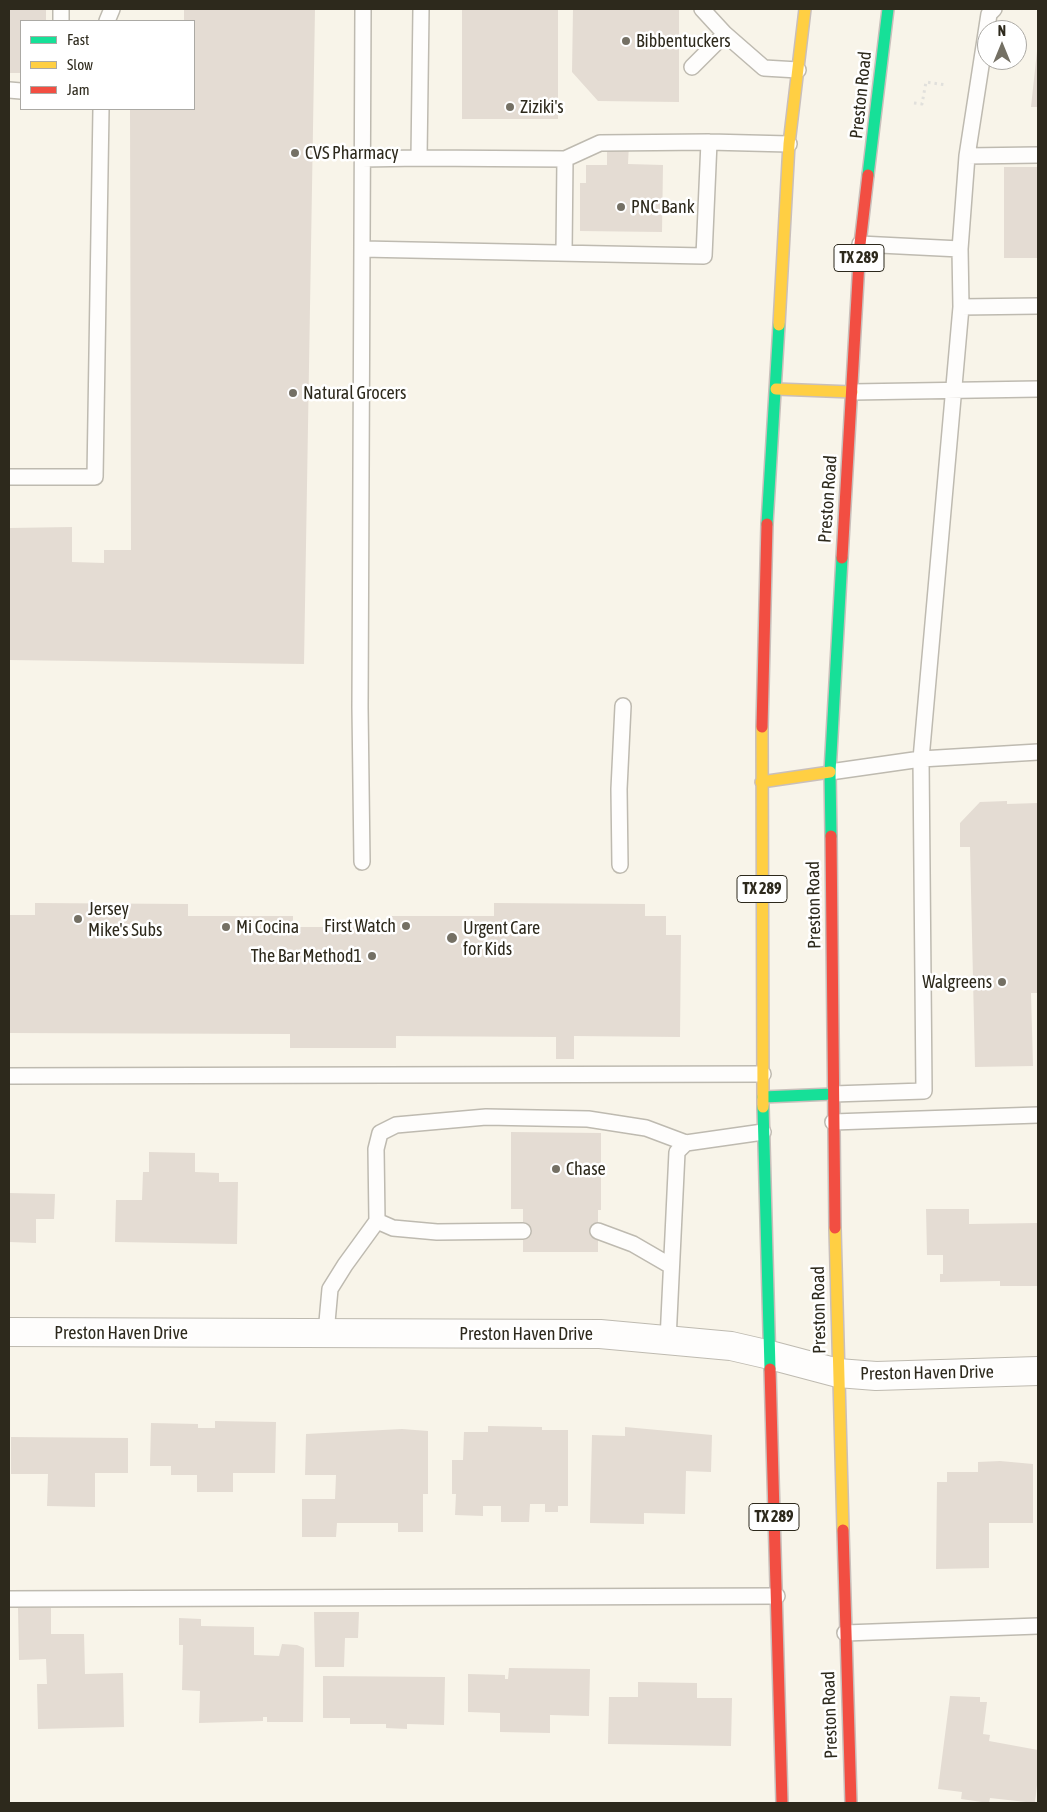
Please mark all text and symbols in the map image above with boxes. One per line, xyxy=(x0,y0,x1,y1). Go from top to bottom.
legend xyxy=(20,20,195,110)
north arrow xyxy=(977,20,1027,70)
text: N xyxy=(998,23,1006,39)
place label: Bibbentuckers xyxy=(636,30,731,52)
text: Fast xyxy=(67,31,89,48)
marker: Bibbentuckers xyxy=(620,35,632,47)
street label: Preston Road xyxy=(846,50,876,140)
text: Slow xyxy=(67,56,93,73)
text: Jam xyxy=(67,81,90,98)
place label: Ziziki's xyxy=(520,96,564,118)
marker: Ziziki's xyxy=(504,101,516,113)
place label: CVS Pharmacy xyxy=(305,142,399,164)
marker: CVS Pharmacy xyxy=(289,147,301,159)
place label: PNC Bank xyxy=(631,196,695,218)
marker: PNC Bank xyxy=(615,201,627,213)
road number: TX 289 xyxy=(834,244,884,272)
place label: Natural Grocers xyxy=(303,382,406,404)
marker: Natural Grocers xyxy=(287,387,299,399)
street label: Preston Road xyxy=(814,455,842,543)
street label: Preston Road xyxy=(802,861,826,949)
road number: TX 289 xyxy=(737,876,787,902)
place label: Jersey Mike's Subs xyxy=(88,898,162,941)
marker: Jersey Mike's Subs xyxy=(72,913,84,925)
place label: First Watch xyxy=(324,915,396,937)
place label: Mi Cocina xyxy=(236,916,299,938)
place label: Urgent Care for Kids xyxy=(463,917,540,960)
marker: First Watch xyxy=(400,920,412,932)
marker: Mi Cocina xyxy=(220,921,232,933)
marker: Urgent Care for Kids xyxy=(445,931,459,945)
place label: The Bar Method1 xyxy=(251,945,362,967)
marker: The Bar Method1 xyxy=(366,950,378,962)
place label: Walgreens xyxy=(922,971,992,993)
marker: Walgreens xyxy=(996,976,1008,988)
place label: Chase xyxy=(566,1158,606,1180)
marker: Chase xyxy=(550,1163,562,1175)
street label: Preston Road xyxy=(807,1266,831,1354)
street label: Preston Haven Drive xyxy=(54,1322,188,1344)
street label: Preston Haven Drive xyxy=(459,1323,593,1345)
street label: Preston Haven Drive xyxy=(860,1361,994,1385)
road number: TX 289 xyxy=(749,1504,799,1530)
street label: Preston Road xyxy=(818,1671,842,1759)

